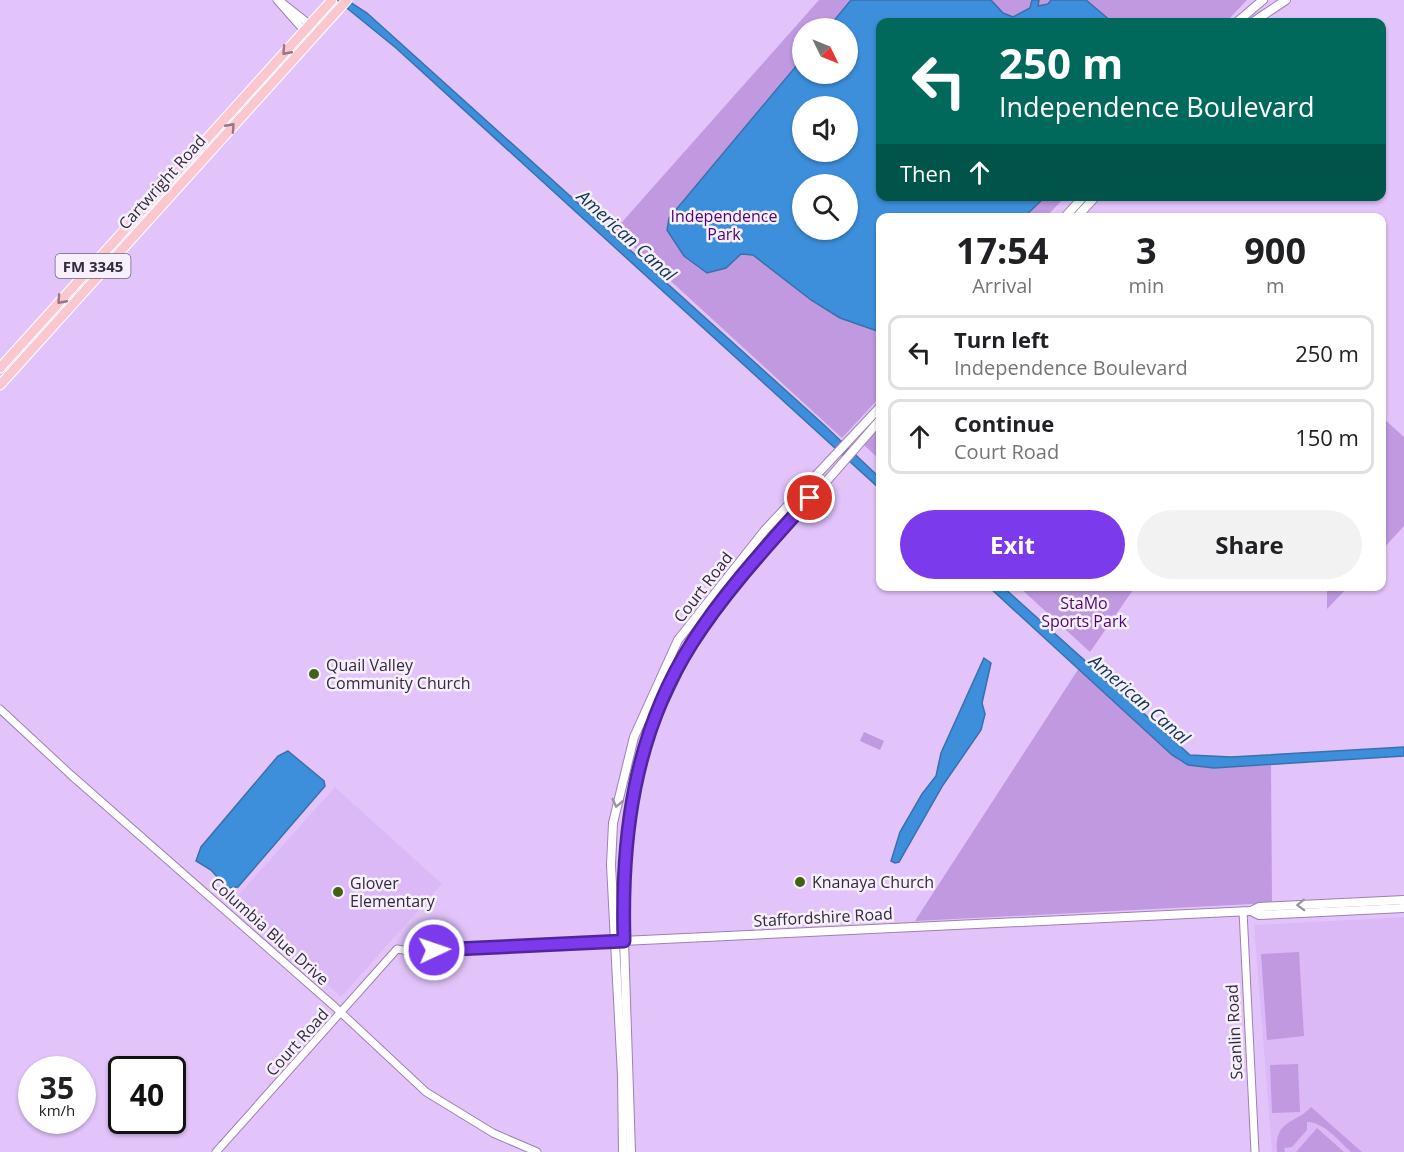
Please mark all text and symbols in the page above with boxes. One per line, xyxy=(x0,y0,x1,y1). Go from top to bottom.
north arrow xyxy=(792,18,858,84)
map controls xyxy=(792,18,858,240)
text: 250 m xyxy=(999,34,1123,91)
icon: left xyxy=(900,42,978,120)
one-way arrow xyxy=(282,44,293,55)
text: Independence Boulevard xyxy=(999,88,1315,125)
button: sound xyxy=(792,96,858,162)
one-way arrow xyxy=(224,123,235,134)
street label: Cartwright Road xyxy=(113,130,211,234)
icon: ahead xyxy=(963,156,996,189)
text: Then xyxy=(900,158,951,188)
button: search xyxy=(792,174,858,240)
water label: American Canal xyxy=(571,183,682,286)
park label: Independence Park xyxy=(671,205,777,245)
text: 17:54 xyxy=(956,226,1049,275)
text: 3 xyxy=(1136,226,1157,275)
text: 900 xyxy=(1244,226,1306,275)
road number: FM 3345 xyxy=(56,254,130,278)
text: Arrival xyxy=(972,272,1032,299)
text: min xyxy=(1128,272,1164,299)
text: m xyxy=(1266,272,1284,299)
one-way arrow xyxy=(57,293,68,304)
text: Turn left xyxy=(954,324,1049,354)
icon: left xyxy=(903,336,936,369)
text: 250 m xyxy=(1295,338,1359,368)
text: Independence Boulevard xyxy=(954,354,1188,381)
text: Continue xyxy=(954,408,1054,438)
icon: ahead xyxy=(903,420,936,453)
text: 150 m xyxy=(1295,422,1359,452)
text: Court Road xyxy=(954,438,1059,465)
pin xyxy=(784,472,835,523)
icon: arrive xyxy=(793,481,826,514)
button: Exit xyxy=(900,510,1125,579)
button: Share xyxy=(1137,510,1362,579)
street label: Court Road xyxy=(668,547,738,627)
park label: StaMo Sports Park xyxy=(1041,592,1127,632)
water label: American Canal xyxy=(1083,647,1196,750)
place label: Quail Valley Community Church xyxy=(326,654,471,694)
marker: Quail Valley Community Church xyxy=(307,667,321,681)
one-way arrow xyxy=(612,797,625,807)
place label: Knanaya Church xyxy=(812,871,934,893)
street label: Columbia Blue Drive xyxy=(206,872,334,990)
place label: Glover Elementary xyxy=(350,872,436,912)
marker: Knanaya Church xyxy=(793,875,807,889)
marker: Glover Elementary xyxy=(331,885,345,899)
one-way arrow xyxy=(1296,898,1305,911)
street label: Staffordshire Road xyxy=(753,902,893,932)
position arrow xyxy=(402,918,466,982)
street label: Scanlin Road xyxy=(1221,984,1247,1080)
street label: Court Road xyxy=(261,1003,333,1081)
speed limit sign: 40 xyxy=(108,1056,186,1134)
text: 35 xyxy=(40,1067,74,1108)
text: km/h xyxy=(39,1100,75,1120)

